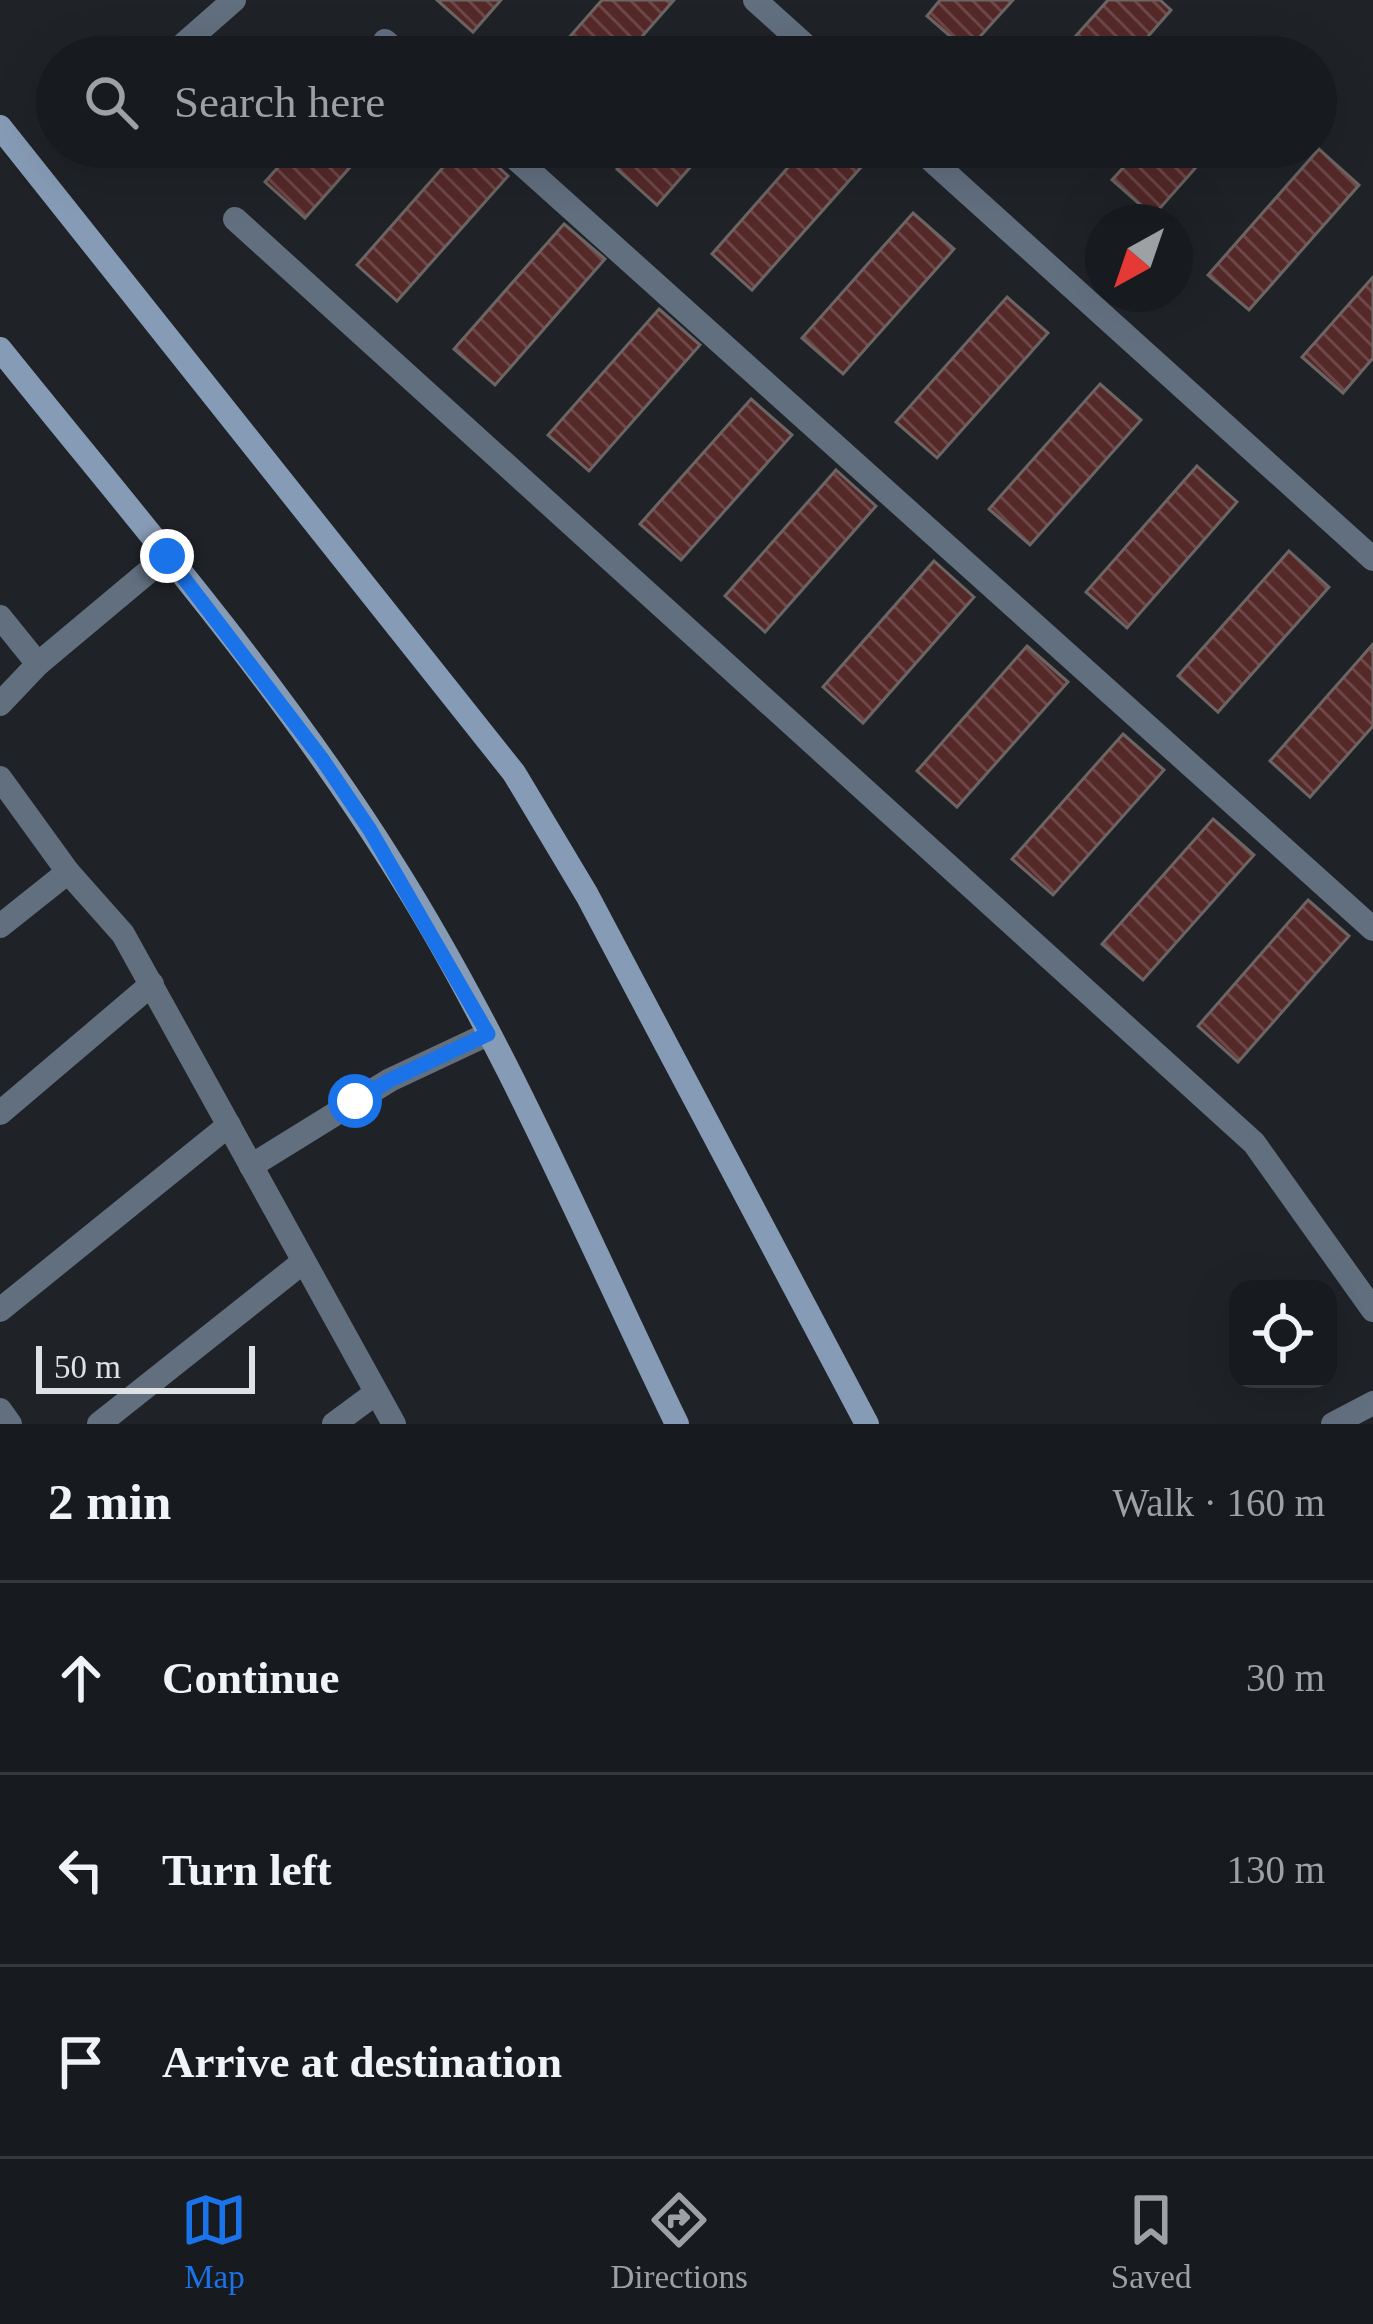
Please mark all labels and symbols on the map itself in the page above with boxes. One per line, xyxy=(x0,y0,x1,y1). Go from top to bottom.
north arrow xyxy=(1085,204,1193,312)
route end xyxy=(140,529,194,583)
route start xyxy=(328,1074,382,1128)
scale bar xyxy=(36,1340,255,1393)

